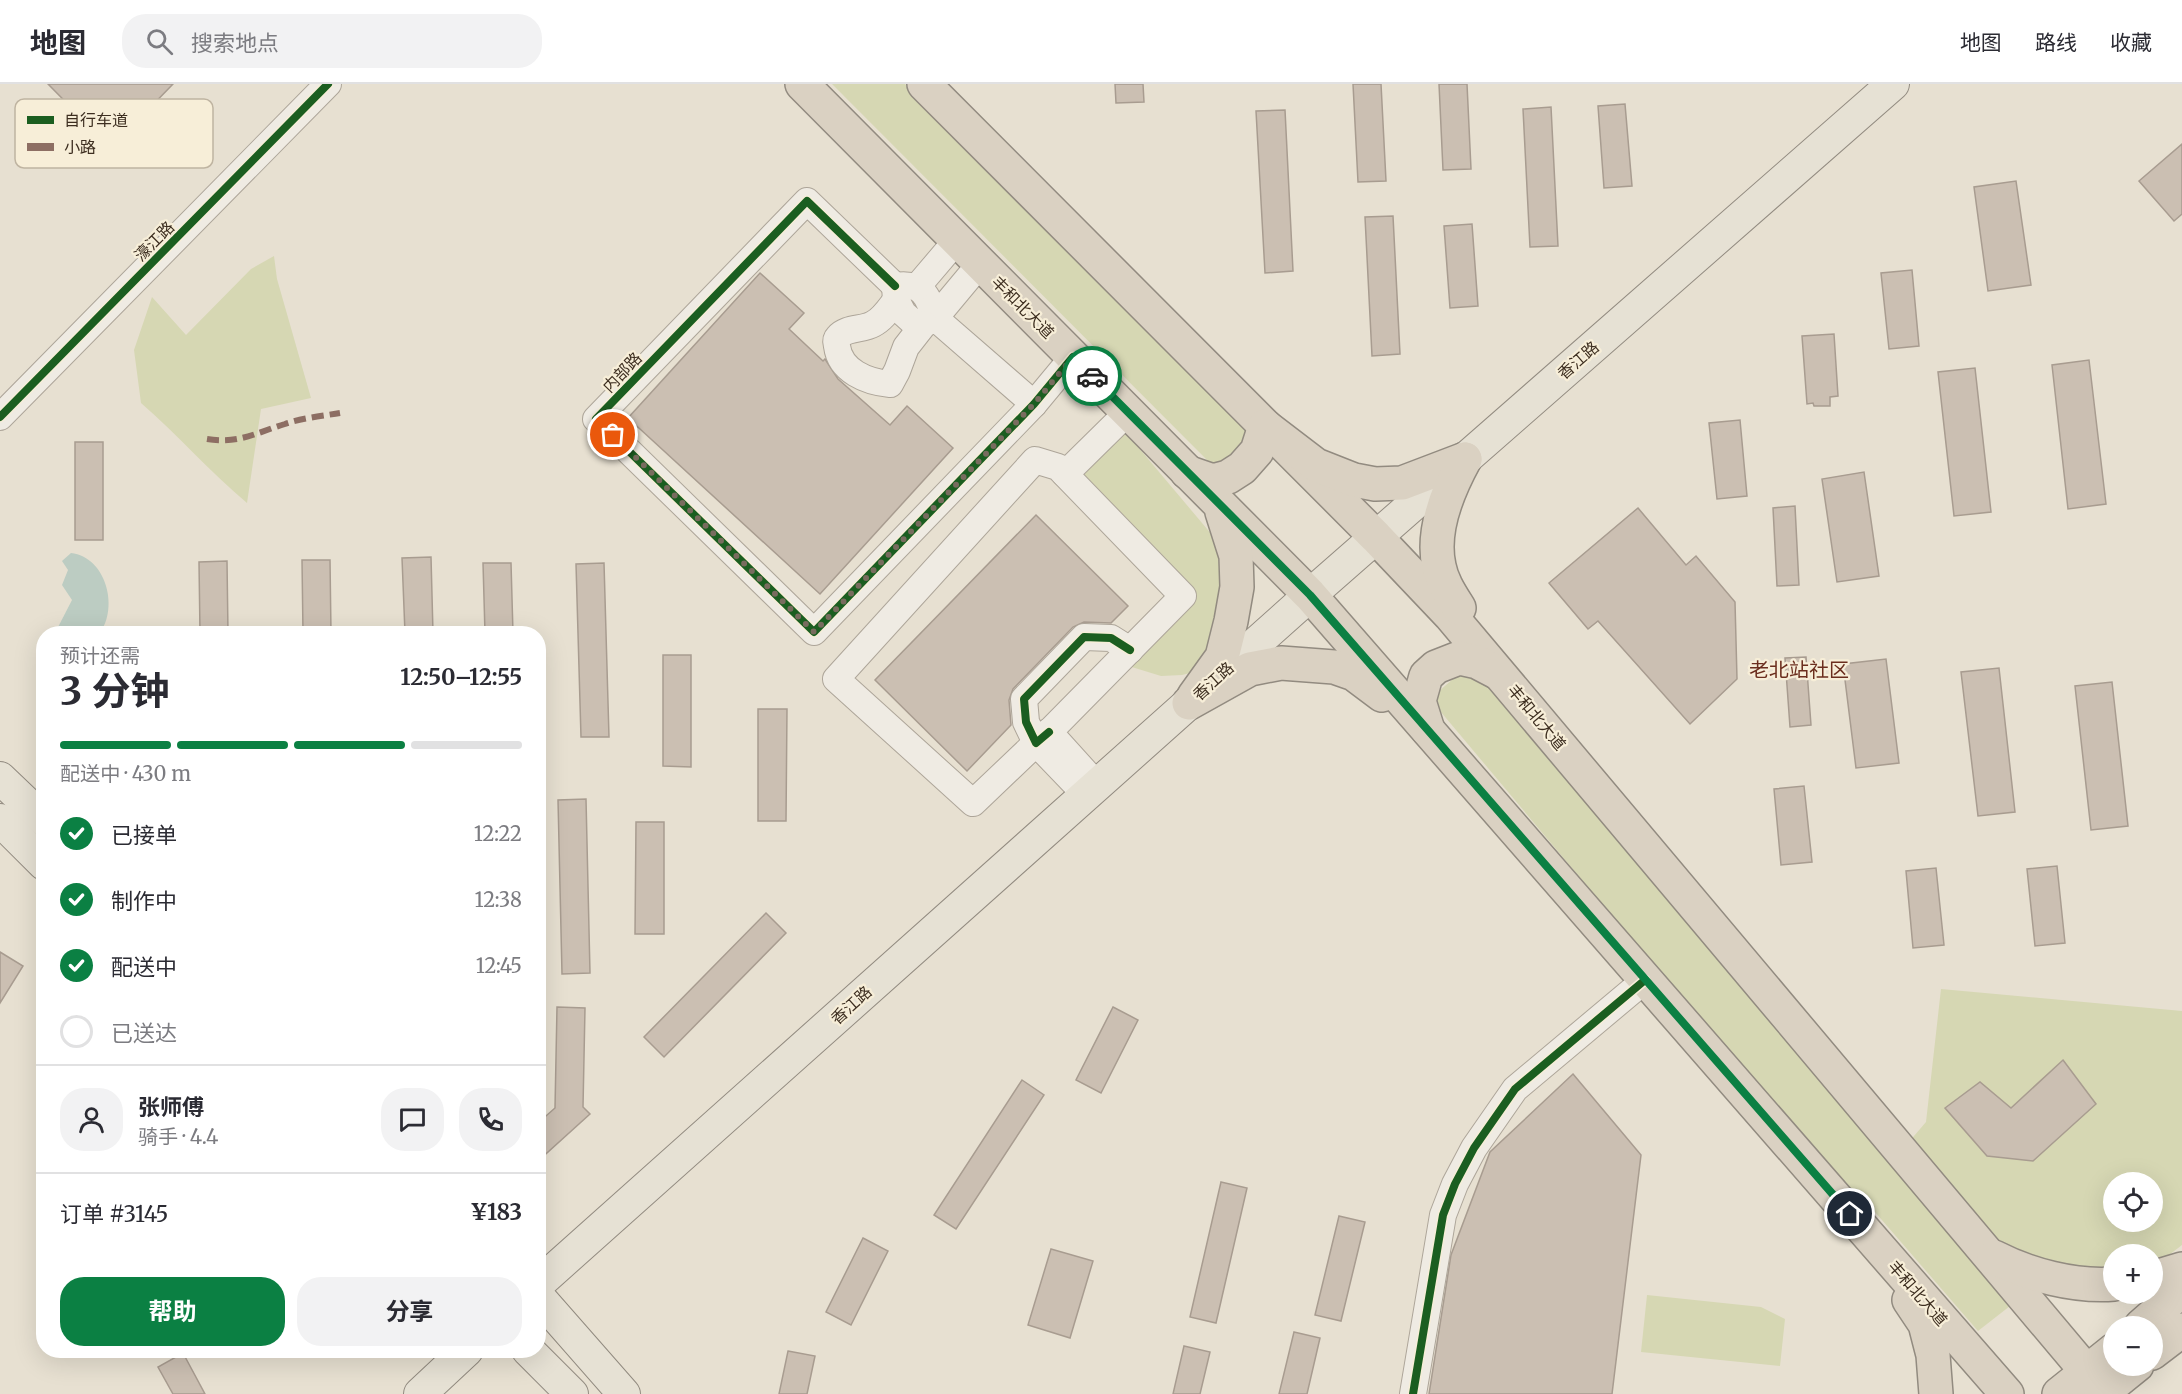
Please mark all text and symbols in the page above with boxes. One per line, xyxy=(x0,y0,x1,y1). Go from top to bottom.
search box xyxy=(122,14,542,68)
text: 地图 xyxy=(30,25,86,61)
icon: search xyxy=(143,25,176,58)
text: 搜索地点 xyxy=(191,29,279,57)
text: 地图 xyxy=(1960,29,2002,56)
text: 路线 xyxy=(2035,29,2077,56)
text: 收藏 xyxy=(2110,29,2152,56)
legend xyxy=(15,99,213,168)
text: 自行车道 xyxy=(64,110,128,130)
text: 小路 xyxy=(64,137,96,157)
street label: 濠江路 xyxy=(130,217,178,265)
street label: 丰和北大道 xyxy=(988,272,1058,342)
street label: 香江路 xyxy=(1553,337,1603,383)
courier xyxy=(1062,346,1122,406)
street label: 内部路 xyxy=(598,348,646,396)
icon: car xyxy=(1076,360,1109,393)
pin xyxy=(587,409,638,460)
icon: bag xyxy=(596,418,629,451)
text: 预计还需 xyxy=(60,643,140,668)
district label: 老北站社区 xyxy=(1749,657,1849,682)
street label: 香江路 xyxy=(1188,658,1238,704)
text: 12:50–12:55 xyxy=(400,663,522,691)
text: 3 分钟 xyxy=(60,667,170,716)
street label: 丰和北大道 xyxy=(1504,680,1570,754)
text: 配送中 · 430 m xyxy=(60,761,191,786)
icon: check xyxy=(60,817,93,850)
text: 已接单 xyxy=(111,821,177,849)
text: 12:22 xyxy=(474,821,522,846)
icon: check xyxy=(60,883,93,916)
text: 制作中 xyxy=(111,887,177,915)
text: 12:38 xyxy=(474,887,522,912)
icon: check xyxy=(60,949,93,982)
text: 配送中 xyxy=(111,953,177,981)
text: 12:45 xyxy=(476,953,522,978)
street label: 香江路 xyxy=(826,982,876,1028)
text: 已送达 xyxy=(111,1019,177,1047)
button: person xyxy=(60,1088,123,1151)
button: chat xyxy=(381,1088,444,1151)
button: phone xyxy=(459,1088,522,1151)
text: 张师傅 xyxy=(138,1093,204,1121)
text: 骑手 · 4.4 xyxy=(138,1124,218,1149)
map controls xyxy=(2103,1172,2163,1376)
button: locate xyxy=(2103,1172,2163,1232)
pin xyxy=(1824,1188,1875,1239)
icon: home xyxy=(1833,1197,1866,1230)
text: ¥183 xyxy=(470,1198,522,1226)
text: 订单 #3145 xyxy=(60,1200,168,1228)
button: + xyxy=(2103,1244,2163,1304)
street label: 丰和北大道 xyxy=(1884,1256,1952,1330)
button: 帮助 xyxy=(60,1277,285,1346)
button: 分享 xyxy=(297,1277,522,1346)
button: − xyxy=(2103,1316,2163,1376)

